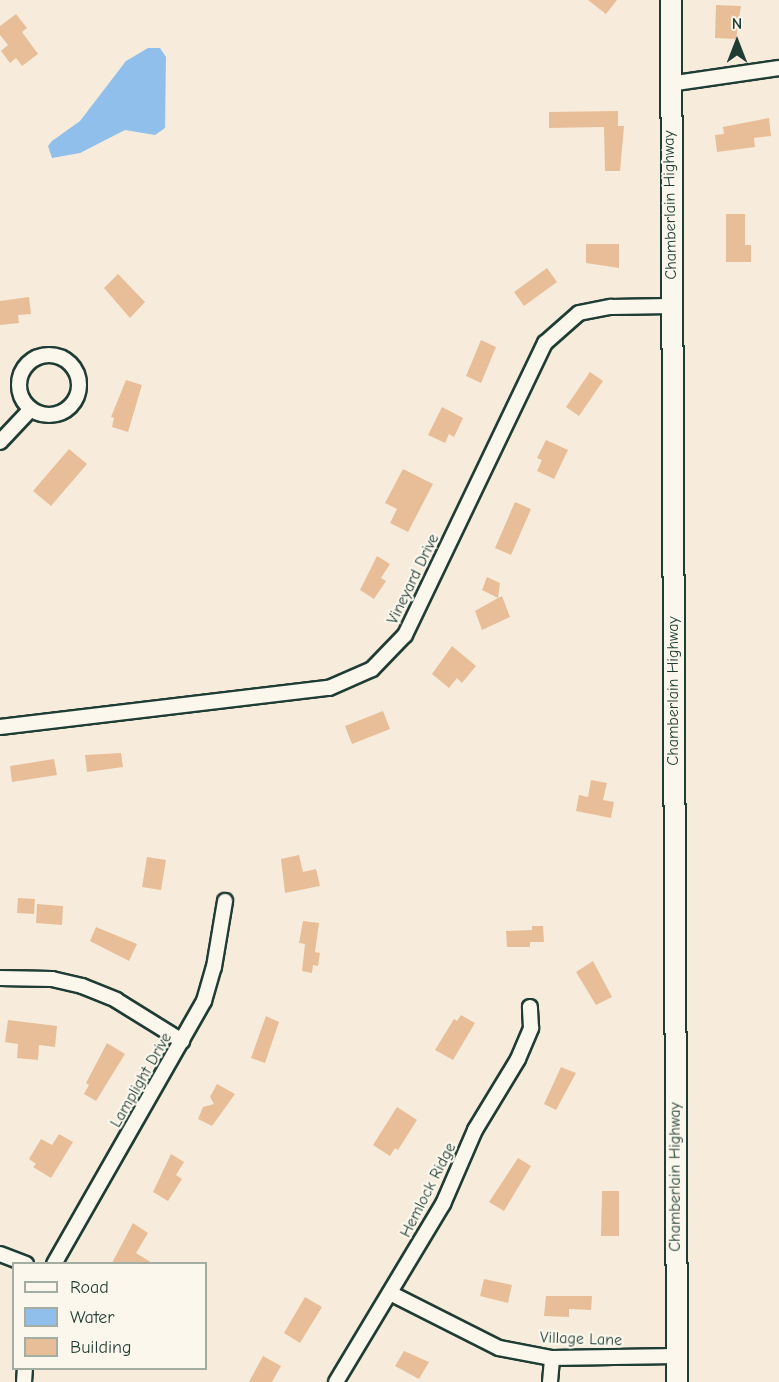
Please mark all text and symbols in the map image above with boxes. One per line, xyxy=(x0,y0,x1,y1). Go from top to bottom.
north arrow xyxy=(707,12,767,72)
text: N xyxy=(732,15,742,33)
street label: Chamberlain Highway xyxy=(659,130,681,280)
street label: Vineyard Drive xyxy=(383,531,443,627)
street label: Chamberlain Highway xyxy=(663,616,683,766)
street label: Lamplight Drive xyxy=(106,1029,176,1131)
street label: Chamberlain Highway xyxy=(665,1102,685,1252)
street label: Hemlock Ridge xyxy=(396,1139,460,1241)
legend xyxy=(12,1262,207,1370)
text: Road xyxy=(70,1277,109,1298)
text: Water xyxy=(70,1307,114,1328)
street label: Village Lane xyxy=(540,1328,622,1350)
text: Building xyxy=(70,1337,132,1358)

